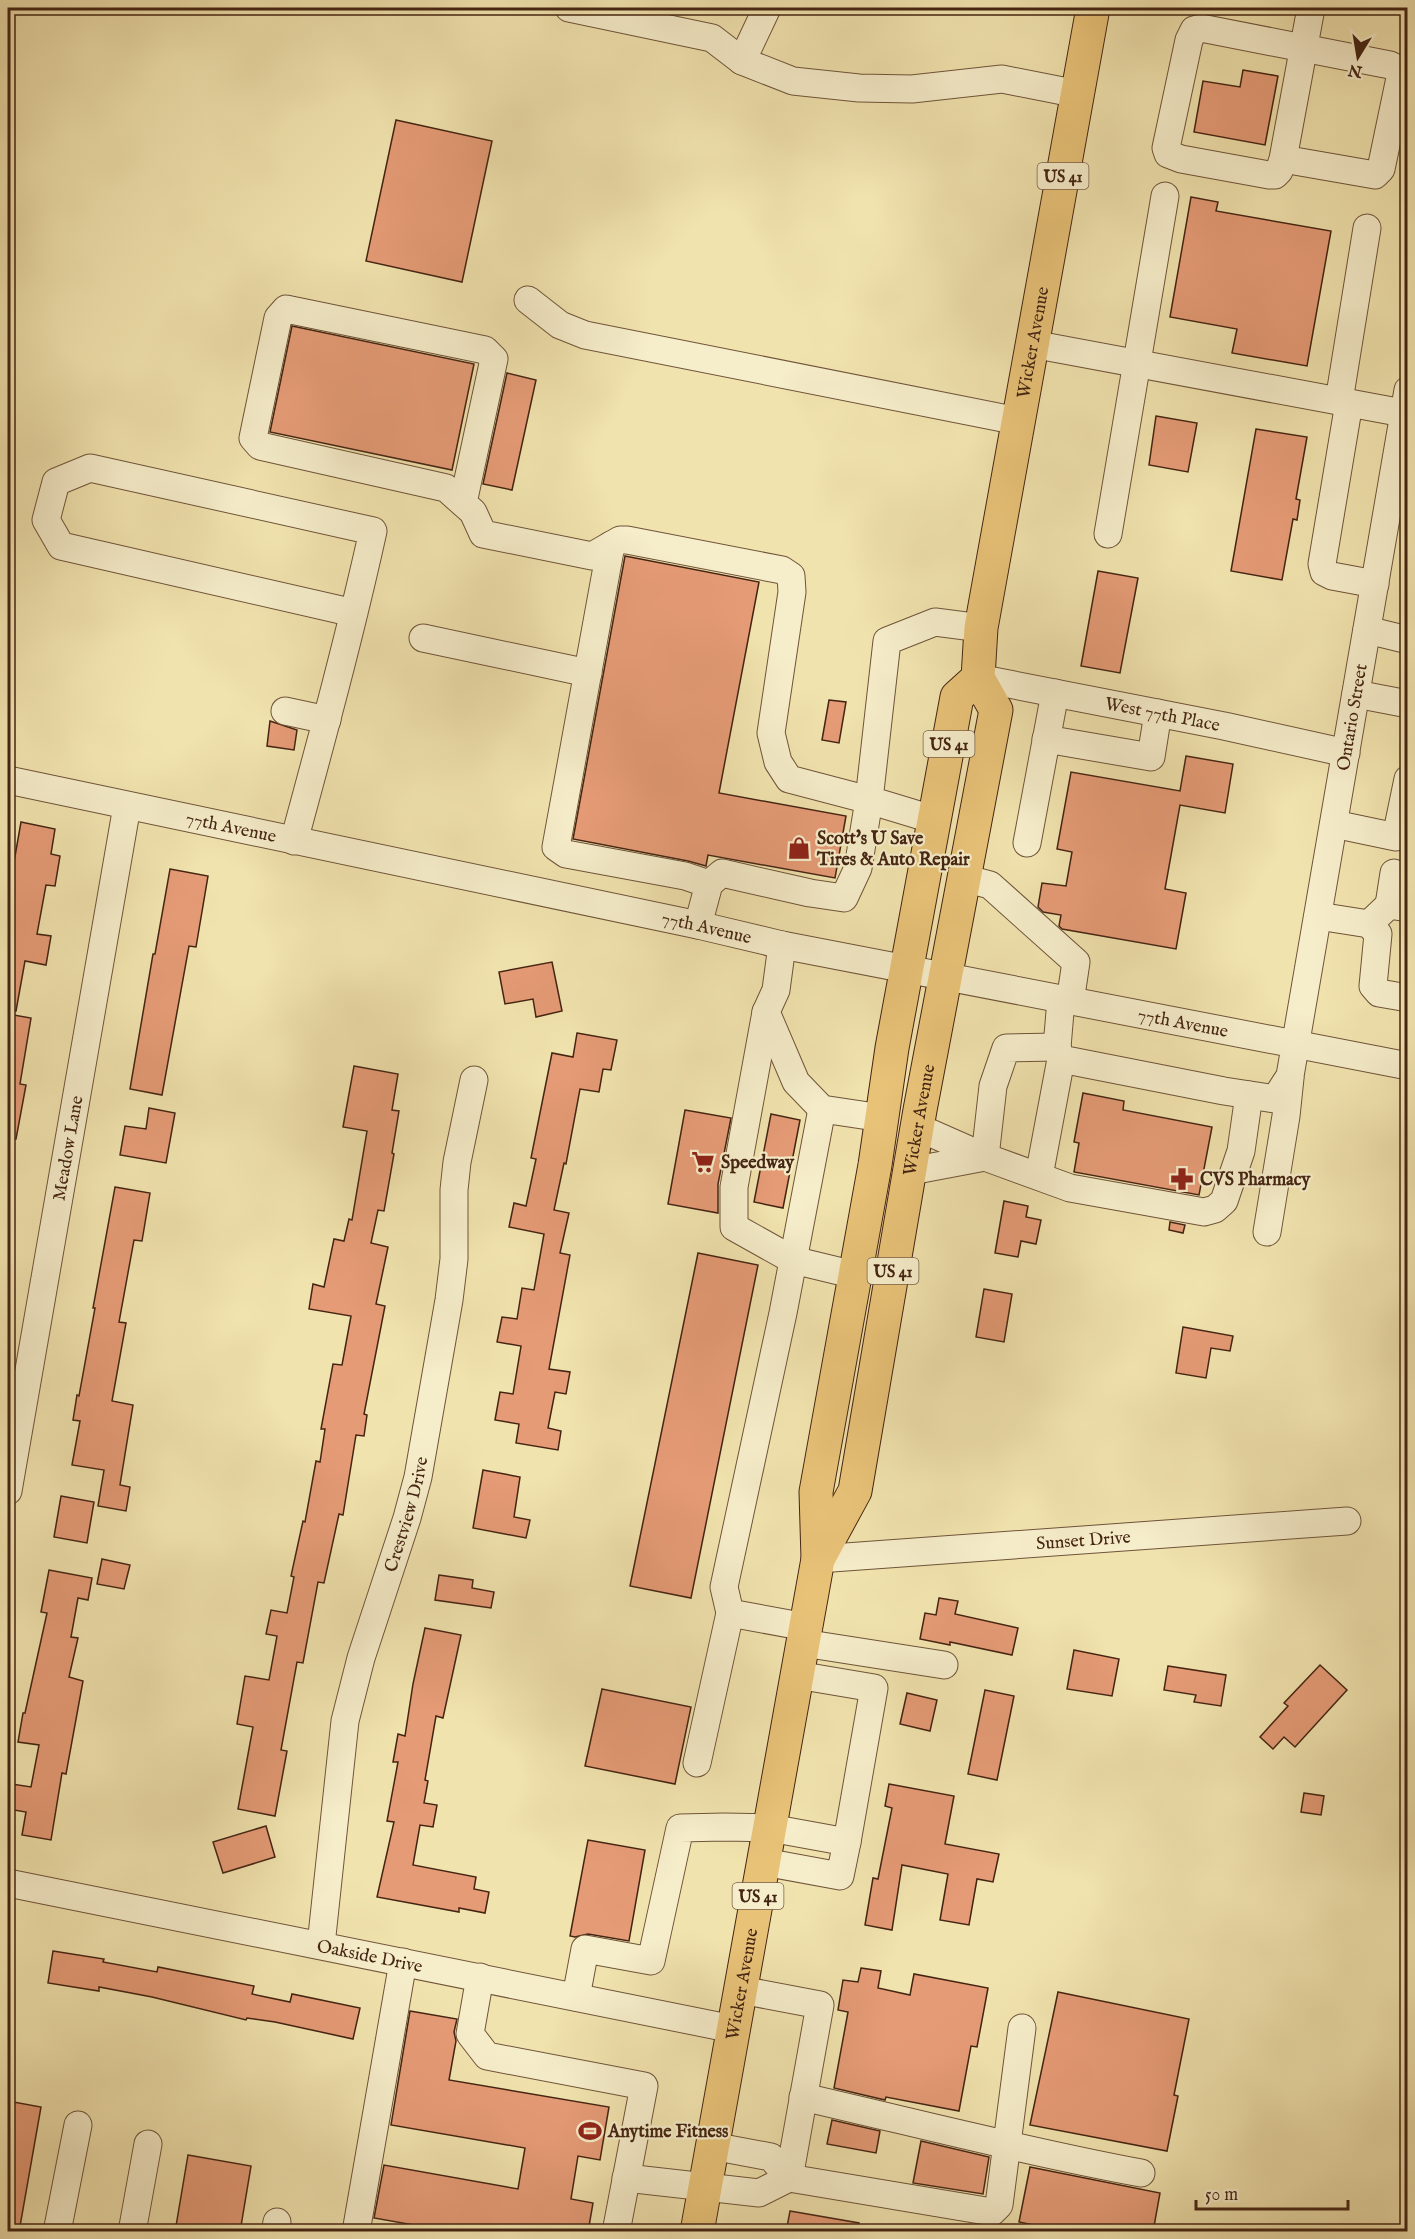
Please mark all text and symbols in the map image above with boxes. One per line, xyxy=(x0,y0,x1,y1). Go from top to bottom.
north arrow xyxy=(1328,27,1388,87)
text: N xyxy=(1347,59,1365,81)
road number: US 41 xyxy=(1038,163,1088,189)
street label: Wicker Avenue xyxy=(1013,285,1055,400)
street label: Ontario Street xyxy=(1333,662,1374,773)
street label: West 77th Place xyxy=(1103,693,1222,738)
road number: US 41 xyxy=(924,731,974,757)
street label: 77th Avenue xyxy=(184,808,278,849)
place label: Scott's U Save Tires & Auto Repair xyxy=(816,828,970,872)
shop icon: Scott's U Save Tires & Auto Repair xyxy=(786,835,812,861)
street label: 77th Avenue xyxy=(659,908,754,950)
street label: 77th Avenue xyxy=(1136,1004,1230,1044)
street label: Wicker Avenue xyxy=(899,1062,941,1178)
street label: Meadow Lane xyxy=(49,1094,89,1203)
supermarket icon: Speedway xyxy=(690,1149,716,1175)
place label: Speedway xyxy=(721,1152,795,1175)
pharmacy icon: CVS Pharmacy xyxy=(1169,1166,1195,1192)
place label: CVS Pharmacy xyxy=(1200,1169,1312,1192)
road number: US 41 xyxy=(868,1258,918,1284)
street label: Crestview Drive xyxy=(380,1455,434,1575)
street label: Sunset Drive xyxy=(1035,1527,1132,1556)
road number: US 41 xyxy=(732,1883,783,1909)
street label: Wicker Avenue xyxy=(722,1927,764,2042)
street label: Oakside Drive xyxy=(315,1935,424,1979)
sports icon: Anytime Fitness xyxy=(577,2118,603,2144)
place label: Anytime Fitness xyxy=(607,2121,729,2144)
scale bar xyxy=(1196,2173,1348,2211)
text: 50 m xyxy=(1205,2184,1238,2207)

